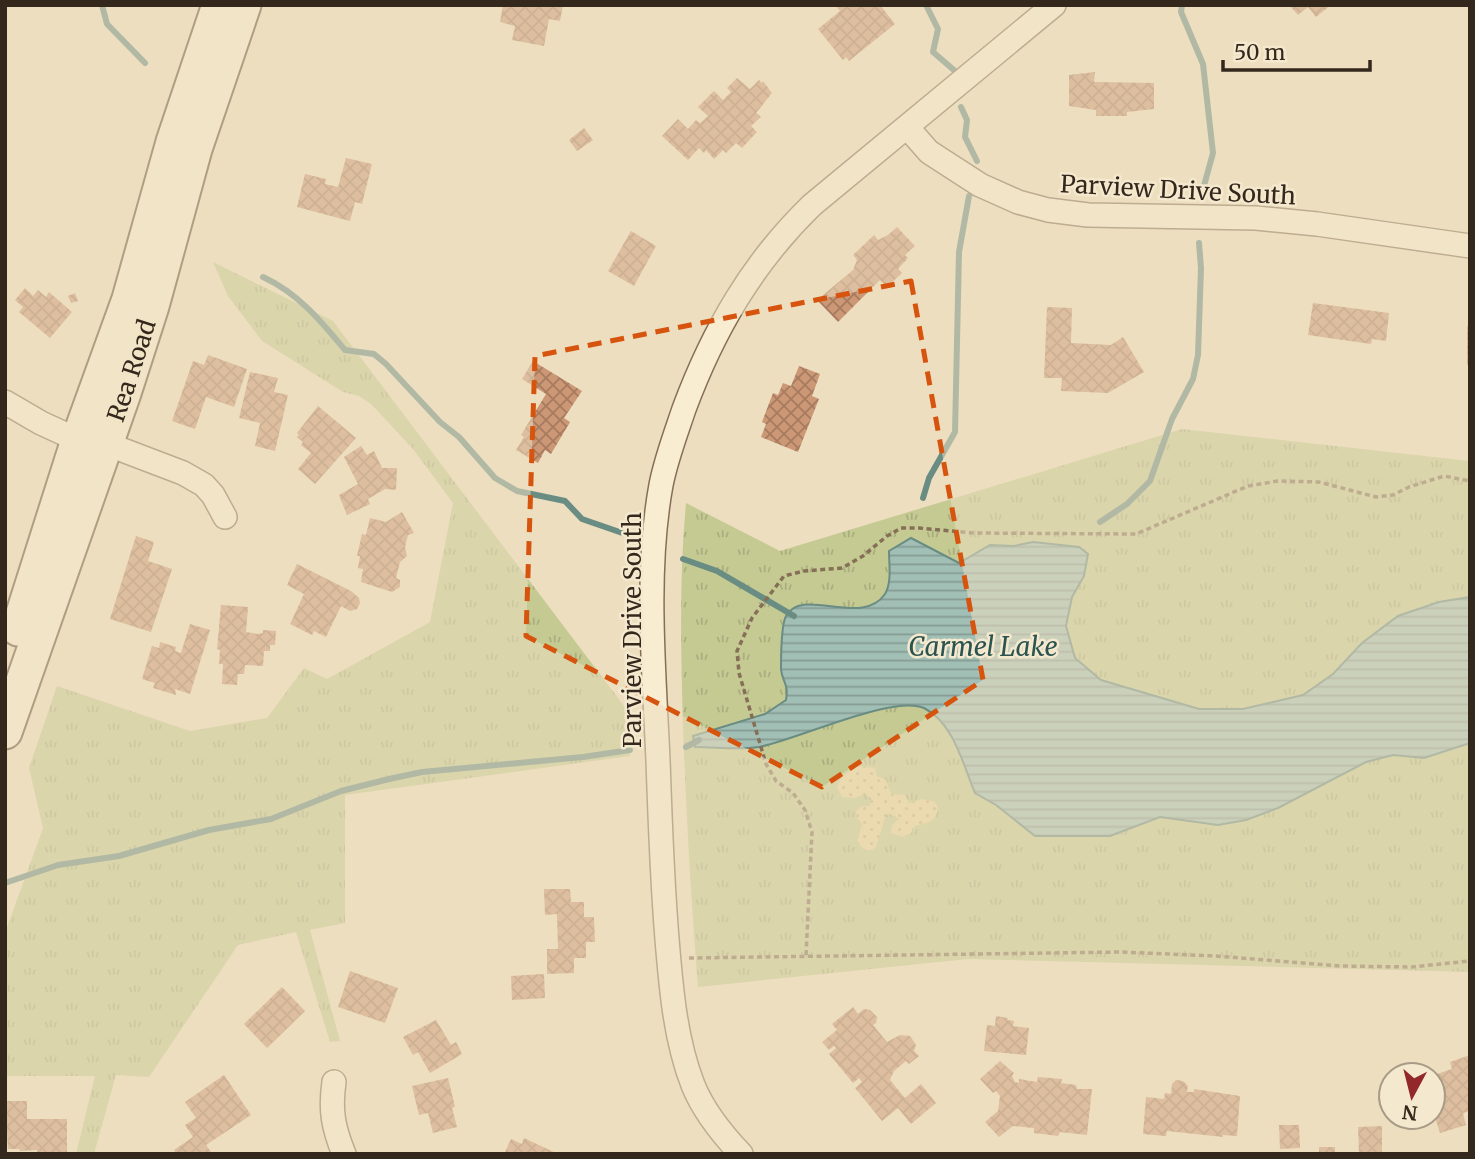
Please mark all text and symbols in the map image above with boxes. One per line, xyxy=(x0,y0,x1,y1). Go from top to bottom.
scale bar xyxy=(1223,28,1370,72)
text: 50 m xyxy=(1234,39,1285,66)
street label: Parview Drive South xyxy=(1059,168,1297,212)
street label: Rea Road xyxy=(100,315,162,426)
street label: Parview Drive South xyxy=(617,512,648,748)
water label: Carmel Lake xyxy=(908,630,1058,663)
north arrow xyxy=(1377,1061,1447,1131)
text: N xyxy=(1401,1100,1419,1126)

